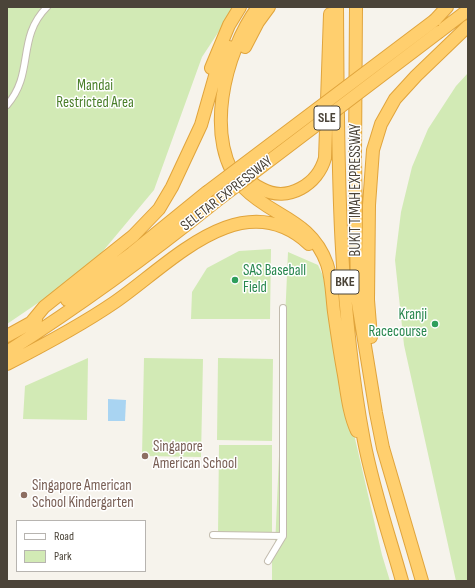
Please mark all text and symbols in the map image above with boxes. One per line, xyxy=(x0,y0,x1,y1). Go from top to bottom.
park label: Mandai Restricted Area xyxy=(56,77,134,112)
road number: SLE xyxy=(314,106,340,130)
street label: BUKIT TIMAH EXPRESSWAY xyxy=(347,124,365,256)
street label: SELETAR EXPRESSWAY xyxy=(178,153,276,235)
place label: SAS Baseball Field xyxy=(243,262,306,297)
road number: BKE xyxy=(331,270,359,294)
marker: SAS Baseball Field xyxy=(230,275,240,285)
place label: Kranji Racecourse xyxy=(369,306,427,341)
marker: Kranji Racecourse xyxy=(430,319,440,329)
place label: Singapore American School xyxy=(153,438,237,473)
marker: Singapore American School xyxy=(140,451,150,461)
place label: Singapore American School Kindergarten xyxy=(32,477,134,512)
marker: Singapore American School Kindergarten xyxy=(19,490,29,500)
legend xyxy=(16,520,146,572)
text: Road xyxy=(54,529,74,544)
text: Park xyxy=(54,549,72,564)

